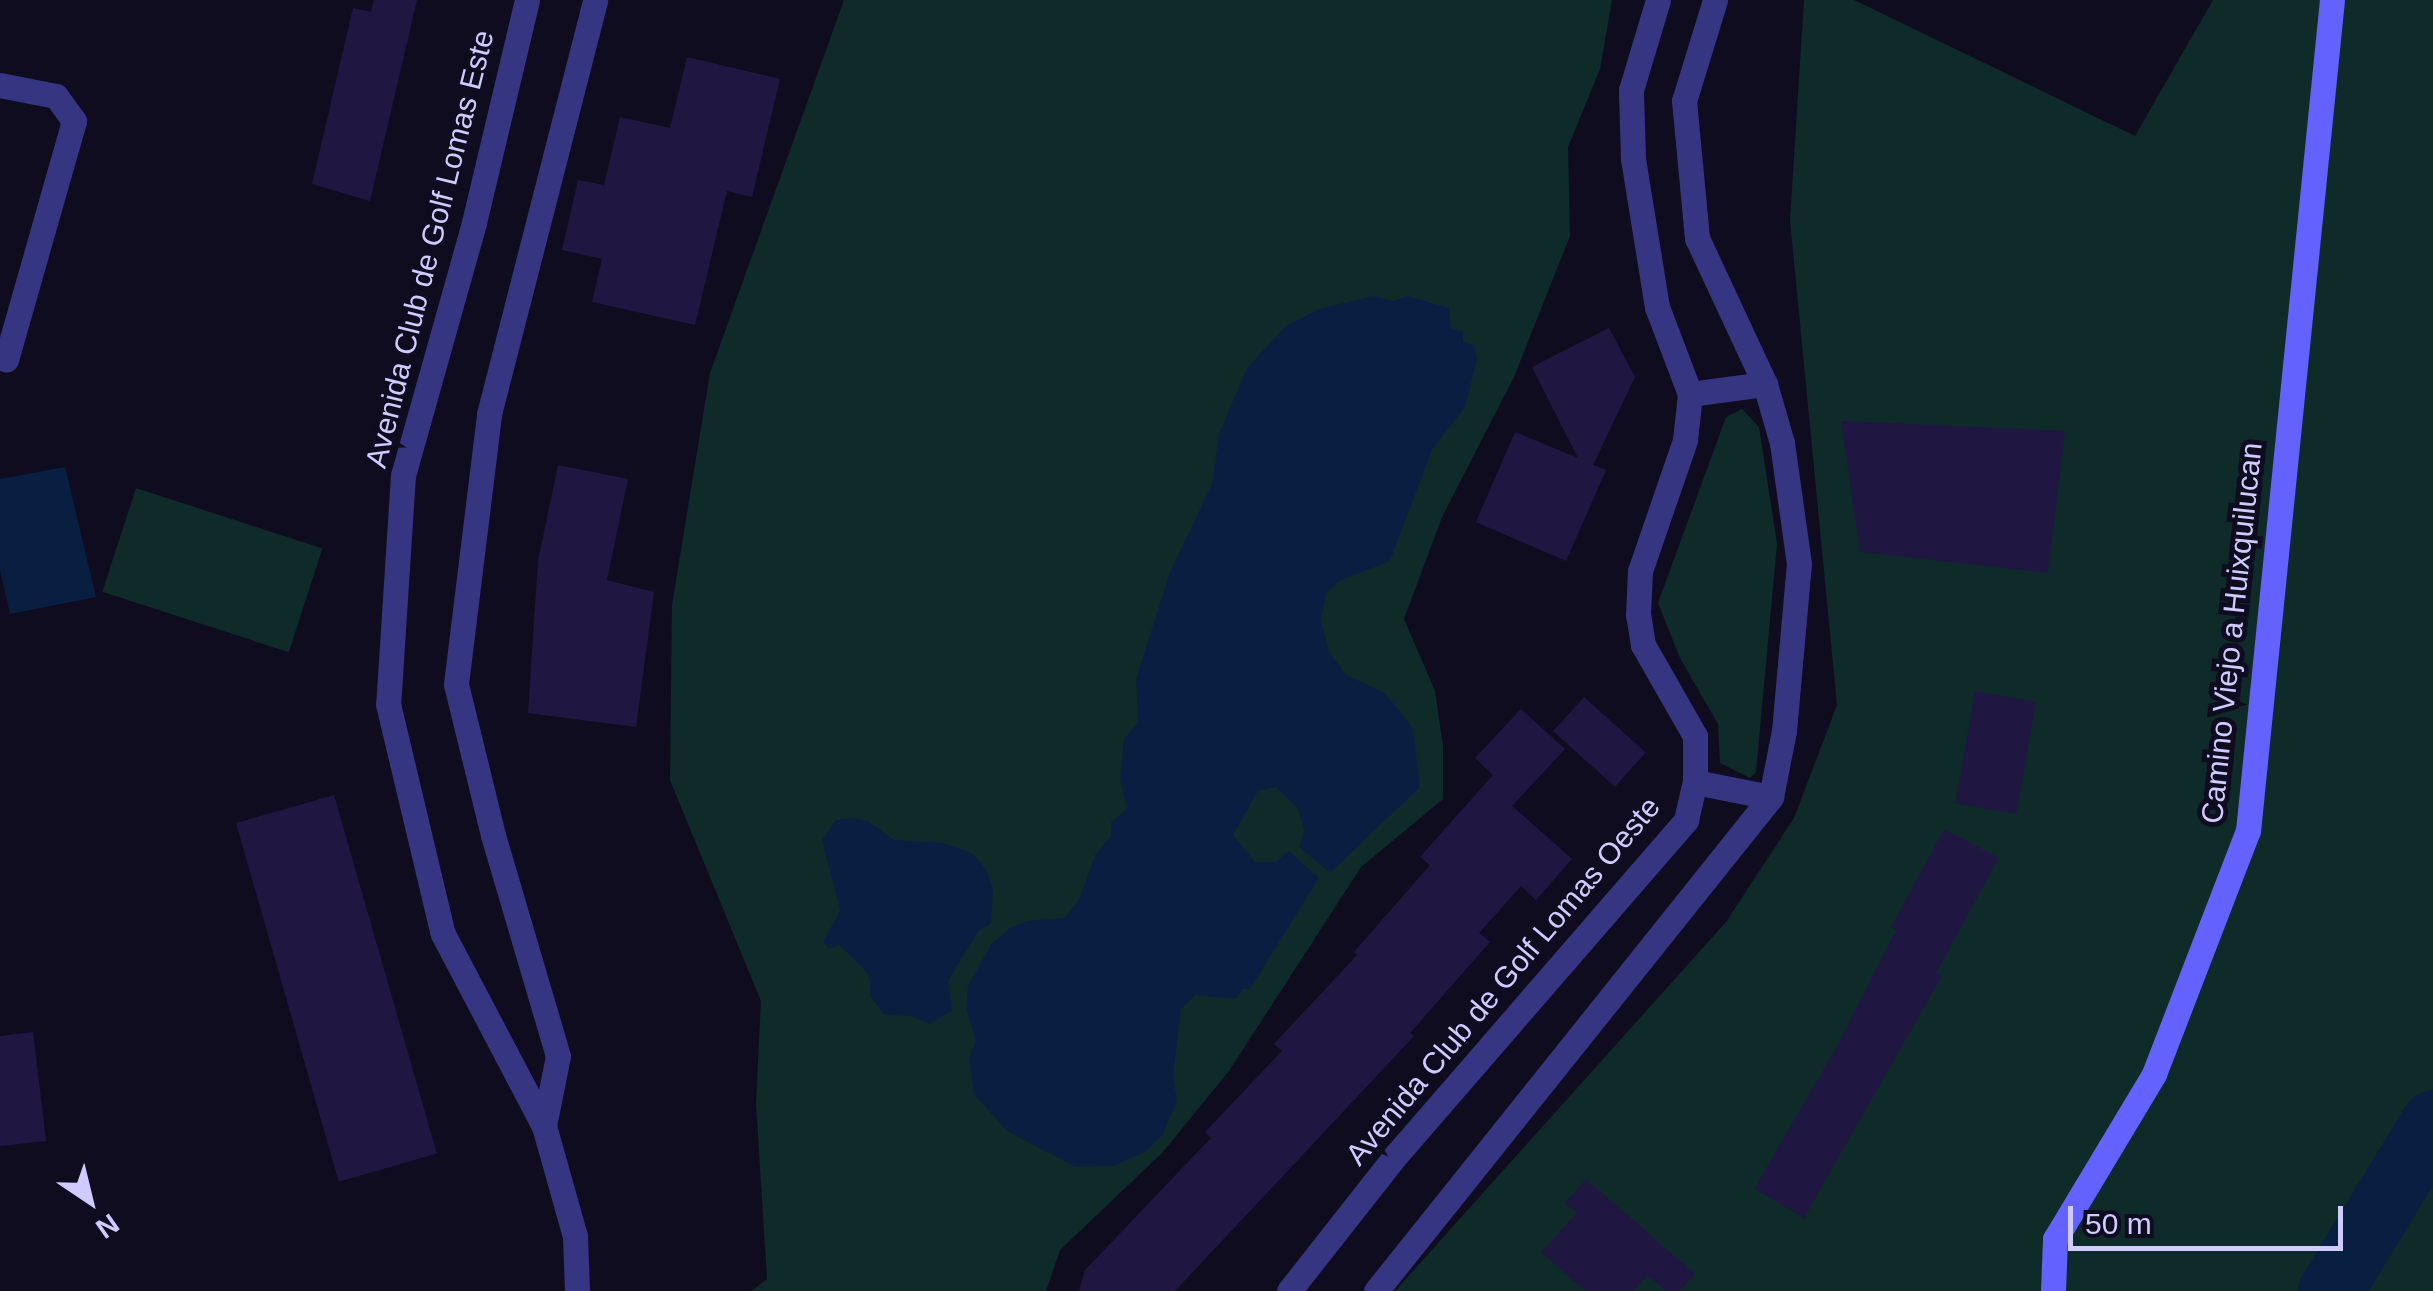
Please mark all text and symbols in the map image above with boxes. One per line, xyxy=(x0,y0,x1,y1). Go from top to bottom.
street label: Avenida Club de Golf Lomas Este xyxy=(358,26,502,472)
street label: Camino Viejo a Huixquilucan xyxy=(2194,441,2270,825)
street label: Avenida Club de Golf Lomas Oeste xyxy=(1338,790,1668,1172)
north arrow xyxy=(40,1151,140,1251)
scale bar xyxy=(2073,1186,2348,1248)
text: N xyxy=(90,1207,125,1244)
text: 50 m xyxy=(2085,1207,2152,1240)

